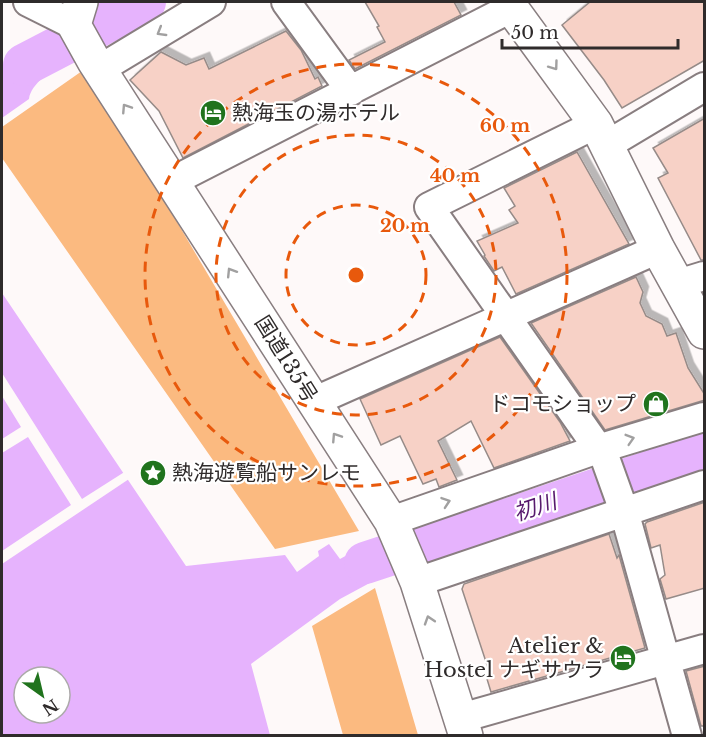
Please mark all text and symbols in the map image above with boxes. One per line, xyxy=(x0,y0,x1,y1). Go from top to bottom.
scale bar xyxy=(502,12,678,50)
text: 50 m xyxy=(511,22,559,44)
one-way arrow xyxy=(157,24,167,36)
one-way arrow xyxy=(546,59,557,70)
hotel icon: 熱海玉の湯ホテル xyxy=(198,98,228,128)
place label: 熱海玉の湯ホテル xyxy=(232,100,400,126)
one-way arrow xyxy=(122,104,133,115)
text: 60 m xyxy=(480,115,530,137)
text: 40 m xyxy=(430,165,480,187)
text: 20 m xyxy=(380,215,430,237)
centre of rings xyxy=(346,265,366,285)
one-way arrow xyxy=(228,268,239,279)
street label: 国道135号 xyxy=(249,311,323,407)
shop icon: ドコモショップ xyxy=(641,389,671,419)
place label: ドコモショップ xyxy=(489,391,636,417)
one-way arrow xyxy=(331,433,343,443)
one-way arrow xyxy=(624,434,635,446)
place icon: 熱海遊覧船サンレモ xyxy=(138,458,168,488)
place label: 熱海遊覧船サンレモ xyxy=(172,460,361,486)
water label: 初川 xyxy=(510,487,562,527)
one-way arrow xyxy=(440,497,451,509)
one-way arrow xyxy=(424,615,436,626)
place label: Atelier & Hostel ナギサウラ xyxy=(424,633,604,683)
hotel icon: Atelier & Hostel ナギサウラ xyxy=(608,643,638,673)
north arrow xyxy=(12,665,72,725)
text: N xyxy=(39,695,62,720)

